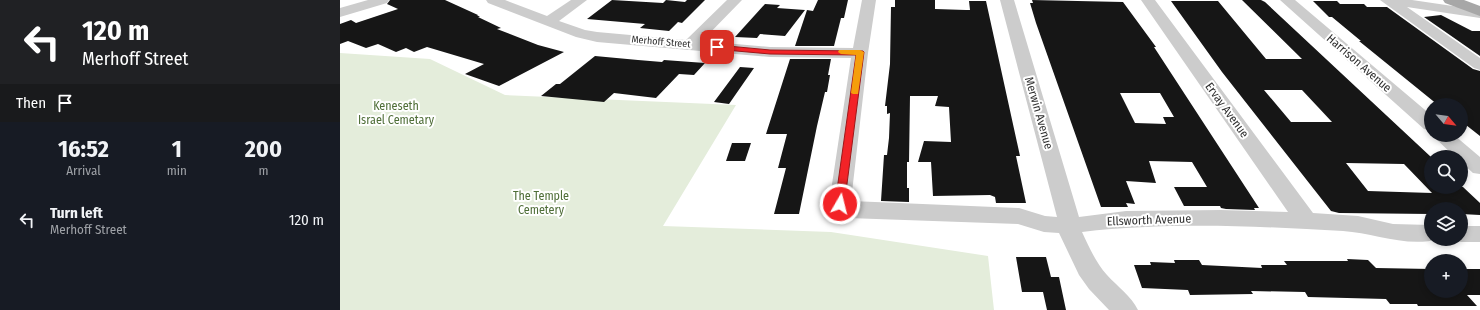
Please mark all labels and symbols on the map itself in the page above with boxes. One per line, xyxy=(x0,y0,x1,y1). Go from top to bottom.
pin xyxy=(700,30,734,64)
street label: Harrison Avenue xyxy=(1324,31,1394,95)
street label: Merhoff Street xyxy=(631,33,692,51)
street label: Merwin Avenue xyxy=(1022,75,1056,151)
street label: Ervay Avenue xyxy=(1202,80,1252,140)
north arrow xyxy=(1424,98,1468,142)
park label: Keneseth Israel Cemetary xyxy=(358,99,435,127)
position arrow xyxy=(819,183,861,225)
park label: The Temple Cemetery xyxy=(513,189,569,217)
street label: Ellsworth Avenue xyxy=(1107,212,1191,228)

